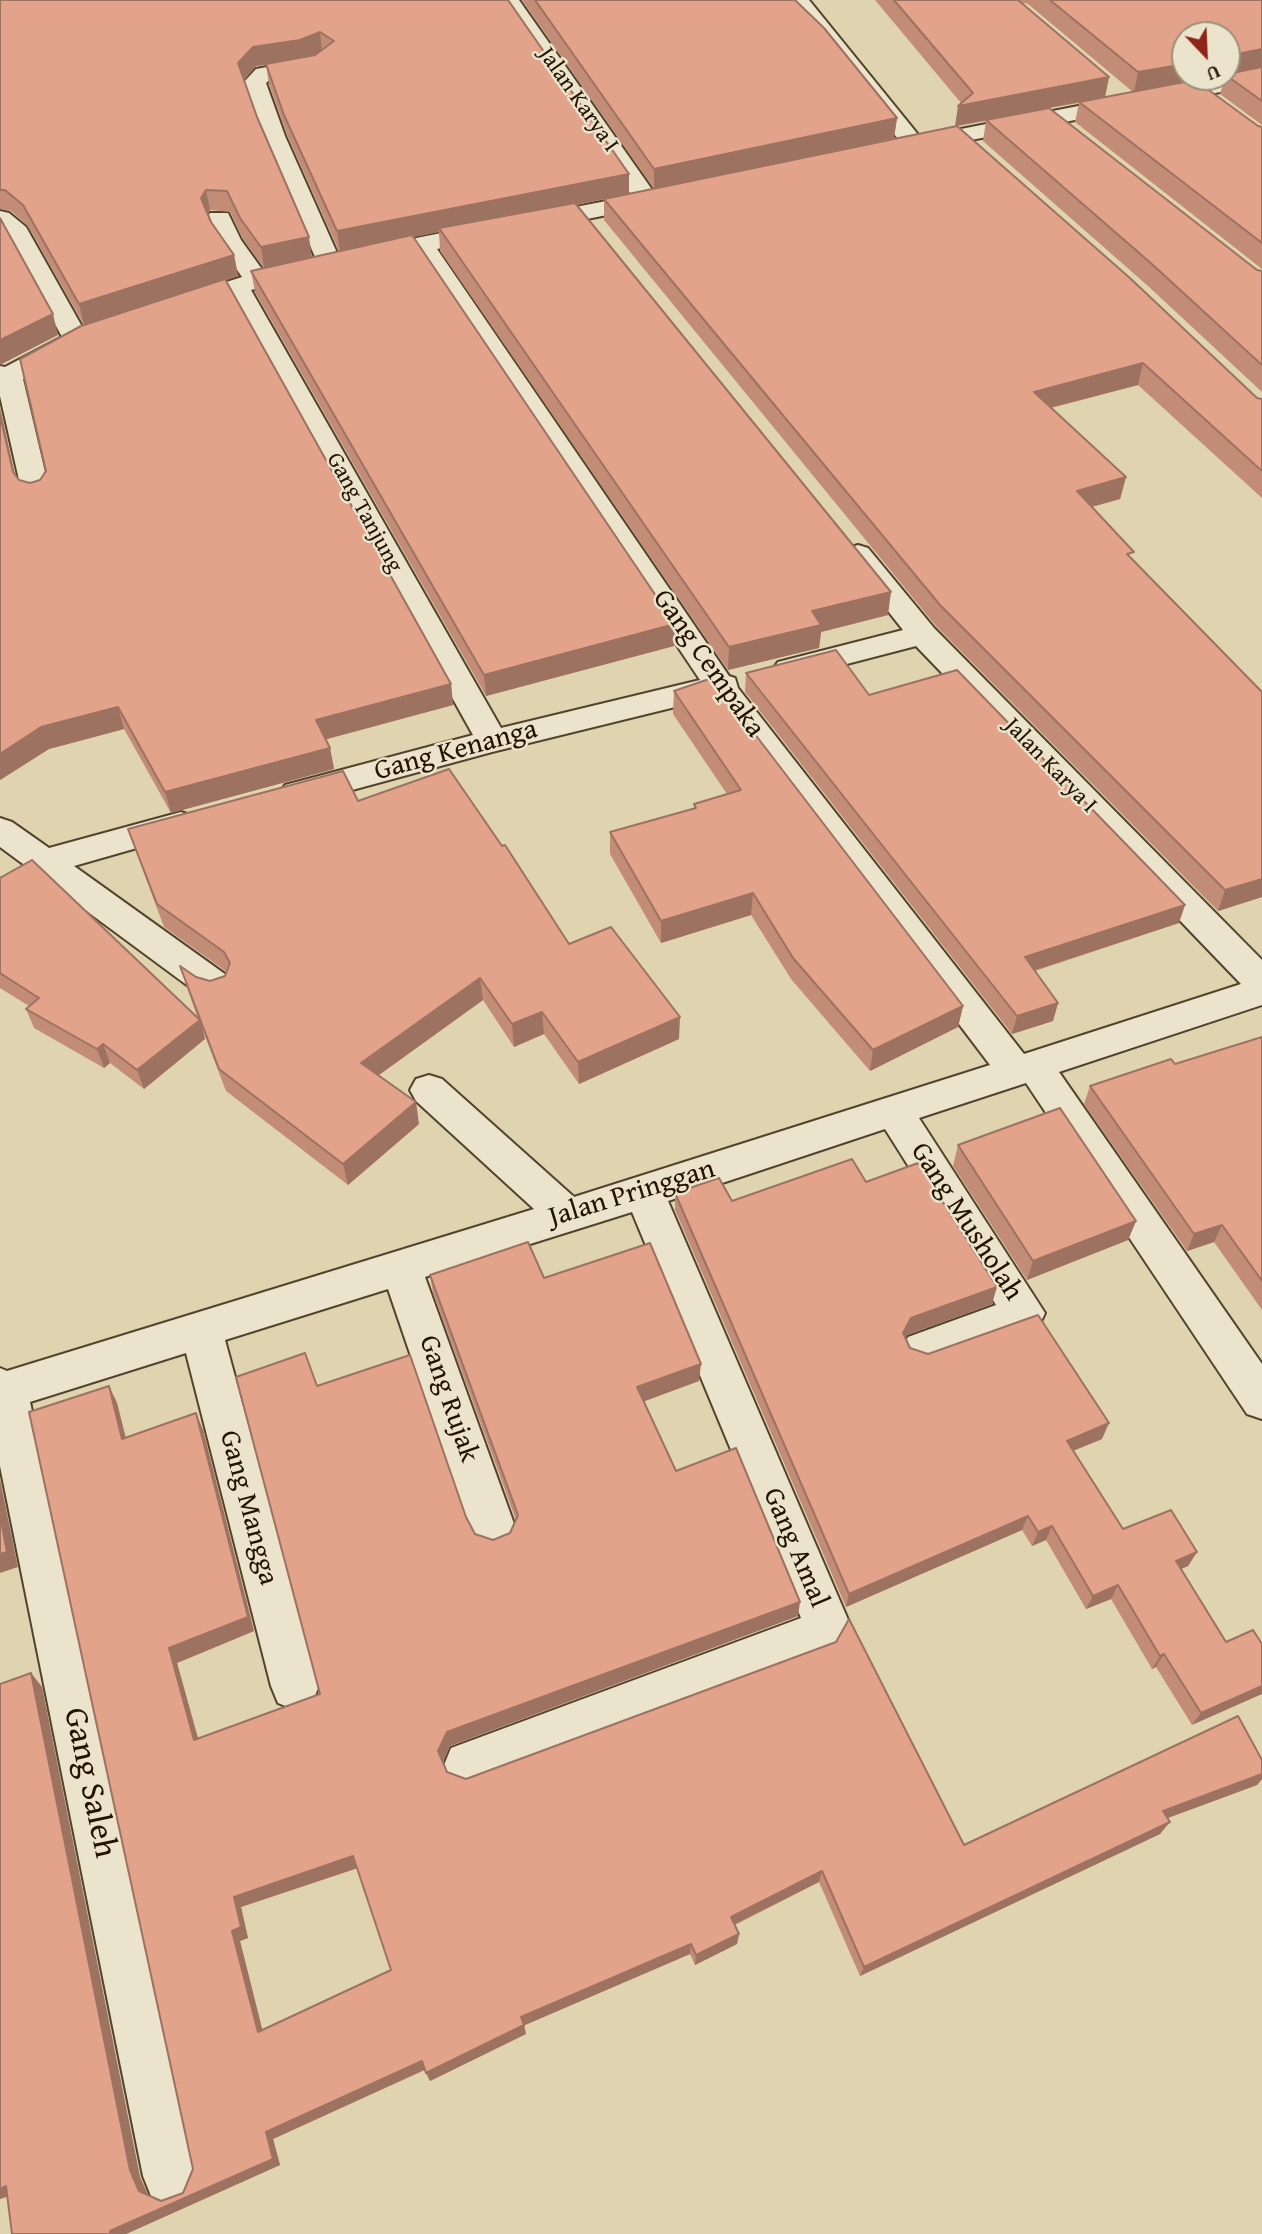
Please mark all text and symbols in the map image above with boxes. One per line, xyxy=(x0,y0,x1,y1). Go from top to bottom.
north arrow xyxy=(1171,21,1241,91)
street label: Jalan Karya I xyxy=(532,42,624,158)
text: U xyxy=(1202,58,1225,89)
street label: Gang Tanjung xyxy=(320,448,408,578)
street label: Gang Cempaka xyxy=(645,584,771,744)
street label: Gang Kenanga xyxy=(371,713,541,789)
street label: Jalan Karya I xyxy=(998,713,1102,819)
street label: Gang Musholah xyxy=(902,1137,1030,1307)
street label: Jalan Pringgan xyxy=(545,1153,719,1235)
street label: Gang Rujak xyxy=(411,1331,485,1467)
street label: Gang Mangga xyxy=(211,1427,285,1589)
street label: Gang Amal xyxy=(755,1483,835,1613)
street label: Gang Saleh xyxy=(54,1704,124,1862)

